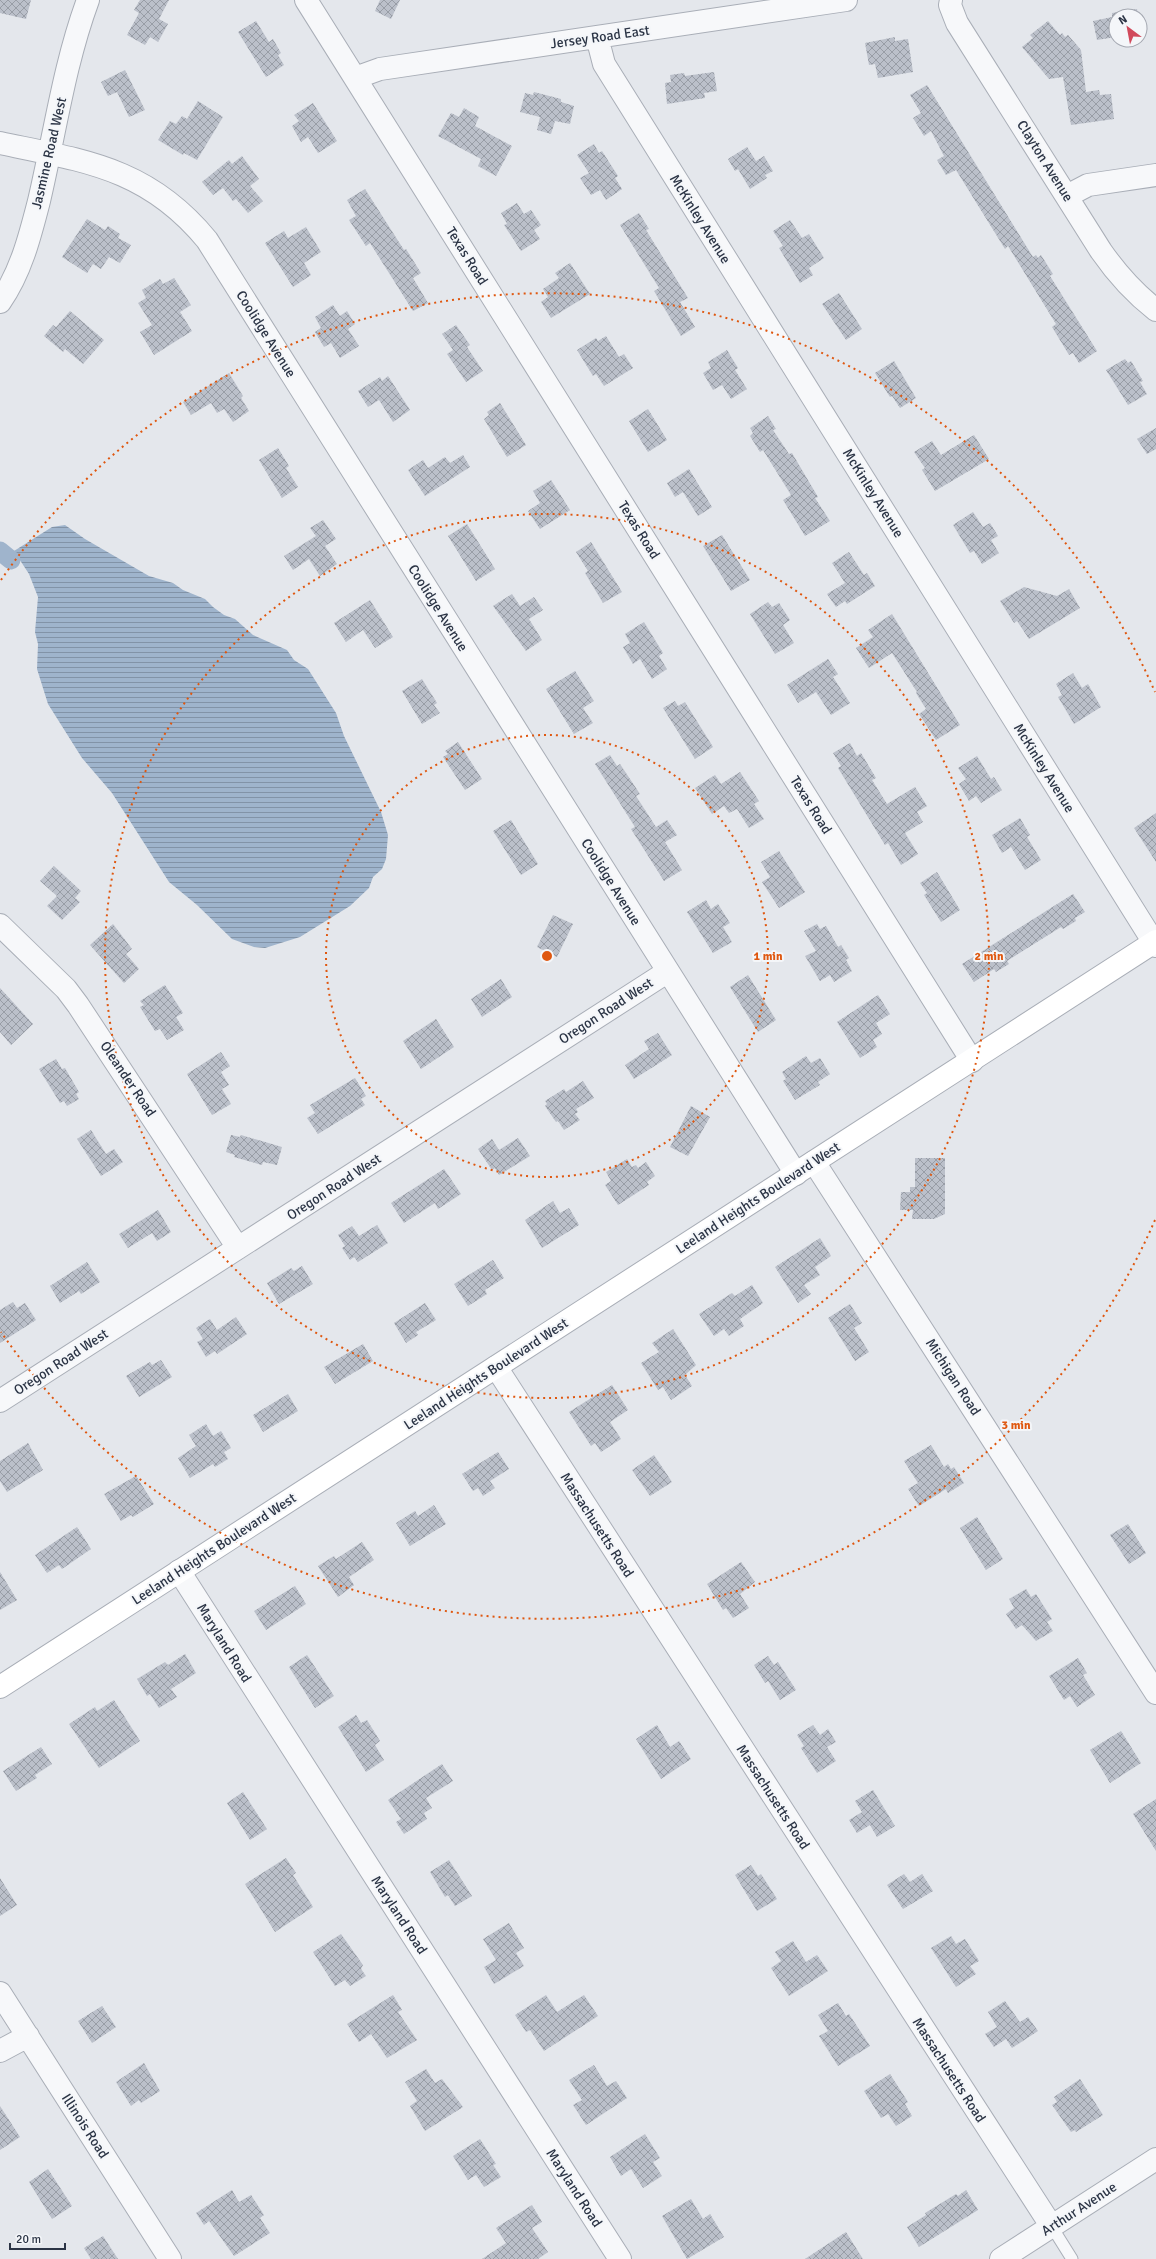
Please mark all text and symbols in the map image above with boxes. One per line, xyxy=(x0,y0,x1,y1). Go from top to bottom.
north arrow xyxy=(1108,8,1148,48)
text: N xyxy=(1116,12,1130,27)
street label: Jersey Road East xyxy=(549,22,651,52)
street label: Jasmine Road West xyxy=(28,95,70,211)
street label: Clayton Avenue xyxy=(1013,117,1077,205)
street label: McKinley Avenue xyxy=(666,171,734,267)
street label: Texas Road xyxy=(442,224,492,288)
street label: Coolidge Avenue xyxy=(232,287,300,381)
street label: McKinley Avenue xyxy=(839,445,907,541)
street label: Texas Road xyxy=(614,498,664,562)
street label: Coolidge Avenue xyxy=(404,561,472,655)
street label: McKinley Avenue xyxy=(1010,720,1078,816)
street label: Texas Road xyxy=(786,773,836,837)
street label: Coolidge Avenue xyxy=(577,835,645,929)
centre of rings xyxy=(540,949,554,963)
text: 1 min xyxy=(754,949,783,964)
text: 2 min xyxy=(975,949,1004,964)
street label: Oregon Road West xyxy=(556,974,656,1048)
street label: Oleander Road xyxy=(96,1038,160,1120)
street label: Leeland Heights Boulevard West xyxy=(673,1138,843,1257)
street label: Oregon Road West xyxy=(284,1150,384,1224)
street label: Leeland Heights Boulevard West xyxy=(401,1314,571,1433)
street label: Oregon Road West xyxy=(11,1325,111,1399)
street label: Michigan Road xyxy=(922,1335,984,1419)
text: 3 min xyxy=(1002,1418,1031,1433)
street label: Massachusetts Road xyxy=(557,1469,637,1581)
street label: Leeland Heights Boulevard West xyxy=(129,1489,299,1608)
street label: Maryland Road xyxy=(193,1600,255,1686)
street label: Massachusetts Road xyxy=(733,1741,813,1853)
street label: Maryland Road xyxy=(367,1873,431,1957)
street label: Massachusetts Road xyxy=(909,2014,989,2126)
street label: Illinois Road xyxy=(58,2090,112,2162)
street label: Maryland Road xyxy=(542,2146,606,2230)
street label: Arthur Avenue xyxy=(1038,2178,1120,2240)
scale bar xyxy=(10,2225,65,2251)
text: 20 m xyxy=(16,2232,41,2247)

